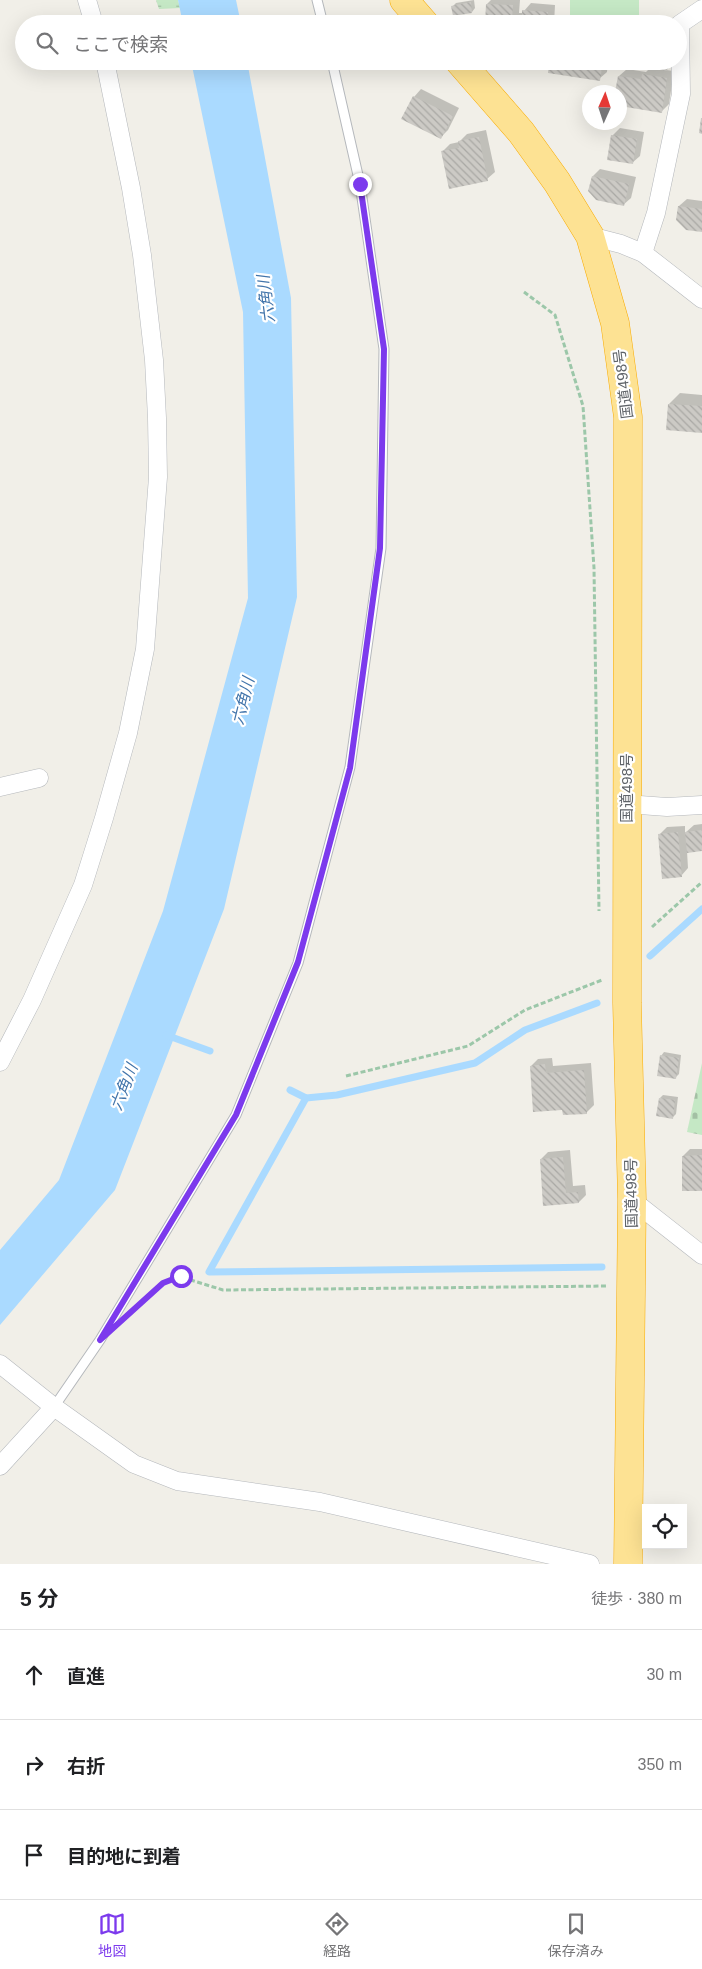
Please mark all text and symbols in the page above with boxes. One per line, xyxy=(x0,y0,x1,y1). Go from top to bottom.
search box xyxy=(15,15,687,70)
icon: search xyxy=(33,29,61,57)
text: ここで検索 xyxy=(73,34,168,55)
north arrow xyxy=(582,85,627,130)
route end xyxy=(349,173,372,196)
water label: 六角川 xyxy=(254,272,277,324)
street label: 国道498号 xyxy=(610,348,636,420)
water label: 六角川 xyxy=(229,674,258,726)
street label: 国道498号 xyxy=(618,753,635,823)
water label: 六角川 xyxy=(107,1060,141,1112)
street label: 国道498号 xyxy=(622,1158,640,1228)
route start xyxy=(170,1265,193,1288)
map controls xyxy=(642,1504,687,1549)
button: locate xyxy=(642,1504,687,1549)
text: 5 分 xyxy=(20,1587,59,1610)
text: 徒歩 · 380 m xyxy=(591,1590,682,1607)
icon: ahead xyxy=(20,1661,48,1689)
text: 直進 xyxy=(67,1666,105,1687)
text: 30 m xyxy=(646,1666,682,1683)
icon: right xyxy=(20,1751,48,1779)
text: 右折 xyxy=(67,1756,105,1777)
text: 350 m xyxy=(638,1756,682,1773)
icon: arrive xyxy=(20,1841,48,1869)
text: 目的地に到着 xyxy=(67,1846,181,1867)
tab: 地図 xyxy=(98,1910,126,1960)
tab: 経路 xyxy=(323,1910,351,1960)
tab: 保存済み xyxy=(548,1910,604,1960)

